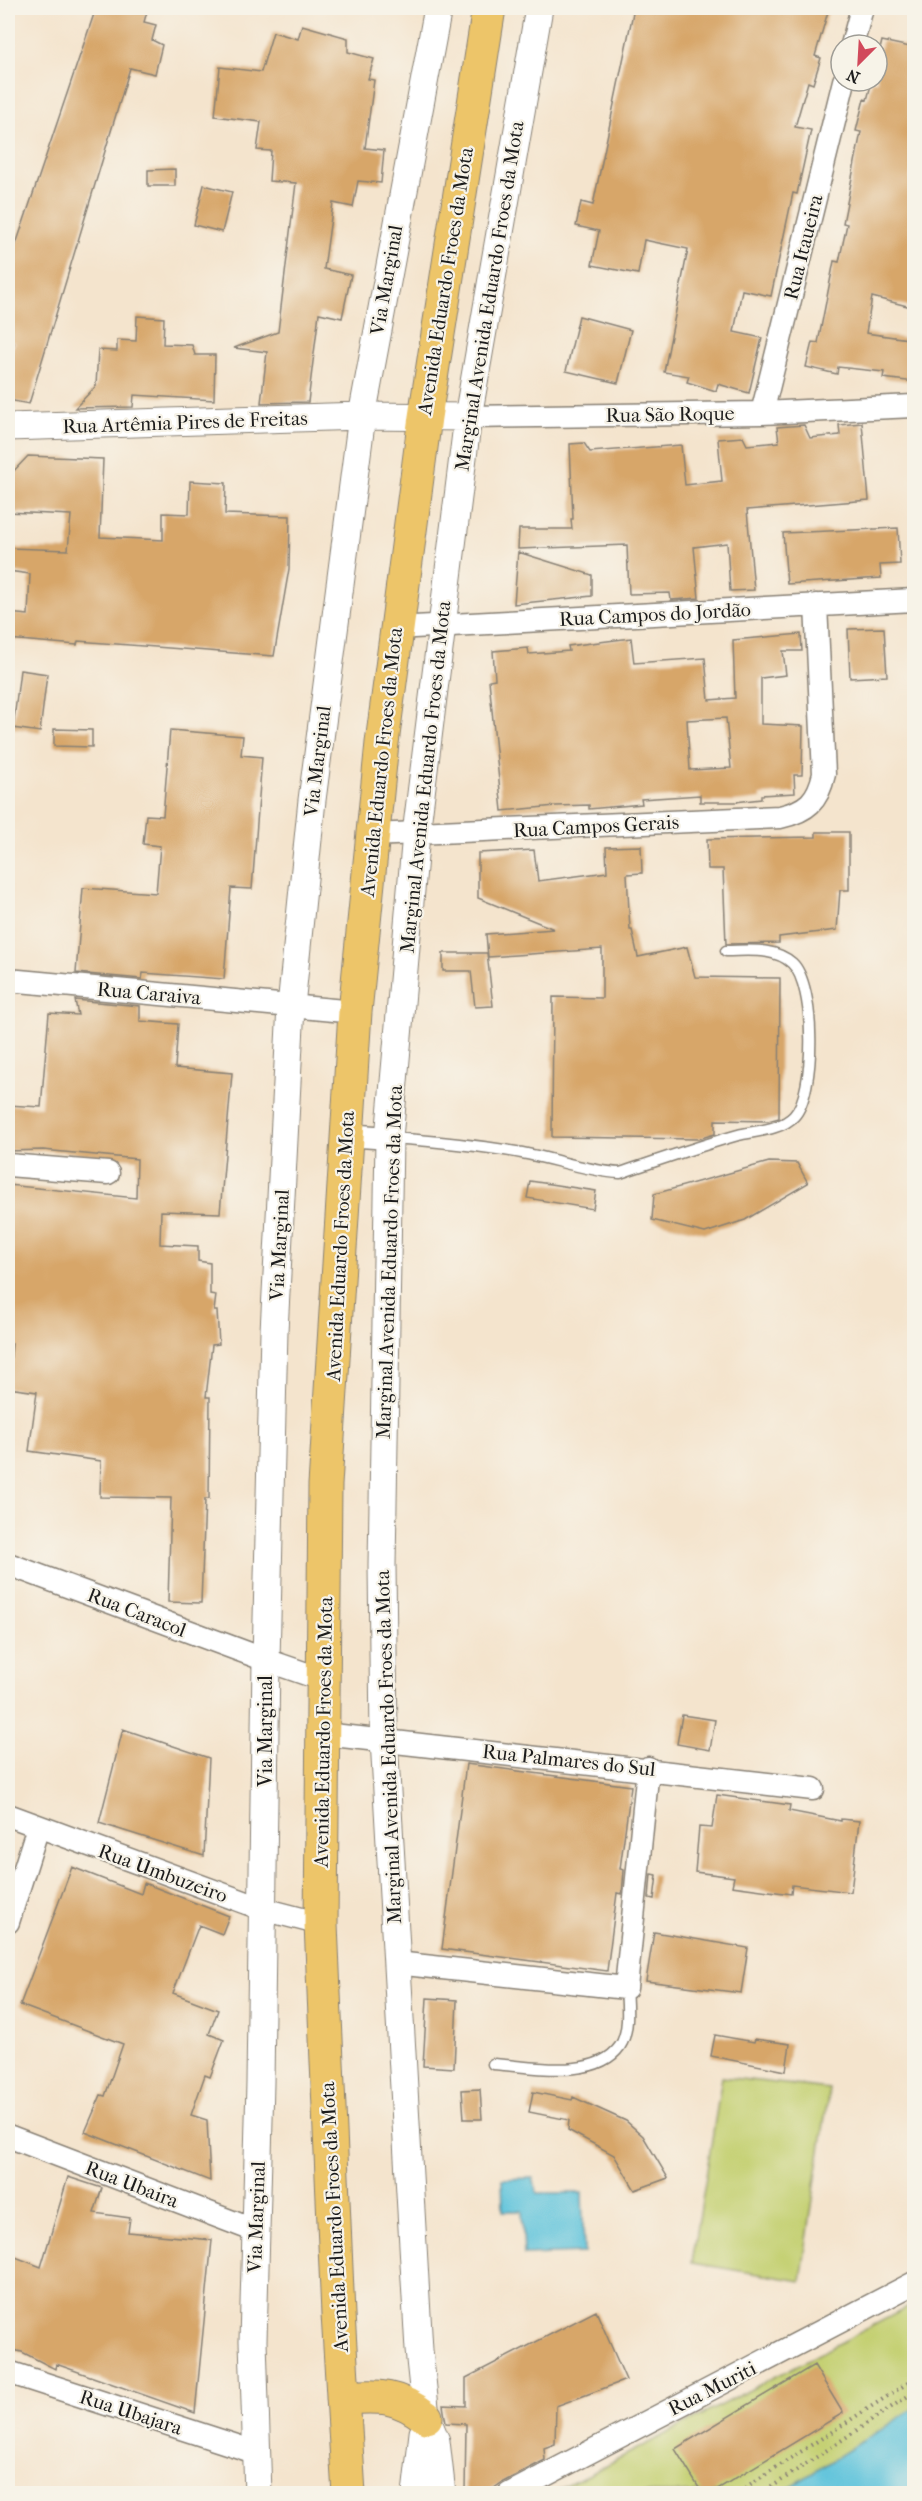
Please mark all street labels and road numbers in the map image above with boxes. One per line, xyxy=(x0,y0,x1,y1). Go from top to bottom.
street label: Marginal Avenida Eduardo Froes da Mota xyxy=(450,119,529,473)
street label: Avenida Eduardo Froes da Mota xyxy=(413,145,478,418)
street label: Rua Itaueira xyxy=(779,191,828,302)
street label: Via Marginal xyxy=(365,223,408,338)
street label: Rua São Roque xyxy=(605,402,735,427)
street label: Rua Artêmia Pires de Freitas xyxy=(62,407,308,438)
street label: Rua Campos do Jordão xyxy=(559,598,752,631)
street label: Marginal Avenida Eduardo Froes da Mota xyxy=(396,599,456,954)
street label: Avenida Eduardo Froes da Mota xyxy=(356,625,407,899)
street label: Via Marginal xyxy=(299,704,336,819)
street label: Rua Campos Gerais xyxy=(512,811,680,842)
street label: Rua Caraiva xyxy=(96,978,203,1010)
street label: Marginal Avenida Eduardo Froes da Mota xyxy=(372,1084,407,1439)
street label: Avenida Eduardo Froes da Mota xyxy=(322,1109,359,1383)
street label: Via Marginal xyxy=(265,1188,294,1302)
street label: Marginal Avenida Eduardo Froes da Mota xyxy=(371,1569,406,1924)
street label: Rua Caracol xyxy=(84,1583,190,1642)
street label: Avenida Eduardo Froes da Mota xyxy=(310,1596,337,1869)
street label: Via Marginal xyxy=(254,1675,277,1788)
street label: Rua Palmares do Sul xyxy=(481,1740,657,1781)
street label: Rua Umbuzeiro xyxy=(95,1839,231,1908)
street label: Avenida Eduardo Froes da Mota xyxy=(316,2080,353,2354)
street label: Rua Ubaira xyxy=(82,2156,182,2213)
street label: Via Marginal xyxy=(243,2160,270,2274)
street label: Rua Muriti xyxy=(664,2356,760,2420)
street label: Rua Ubajara xyxy=(77,2385,186,2440)

